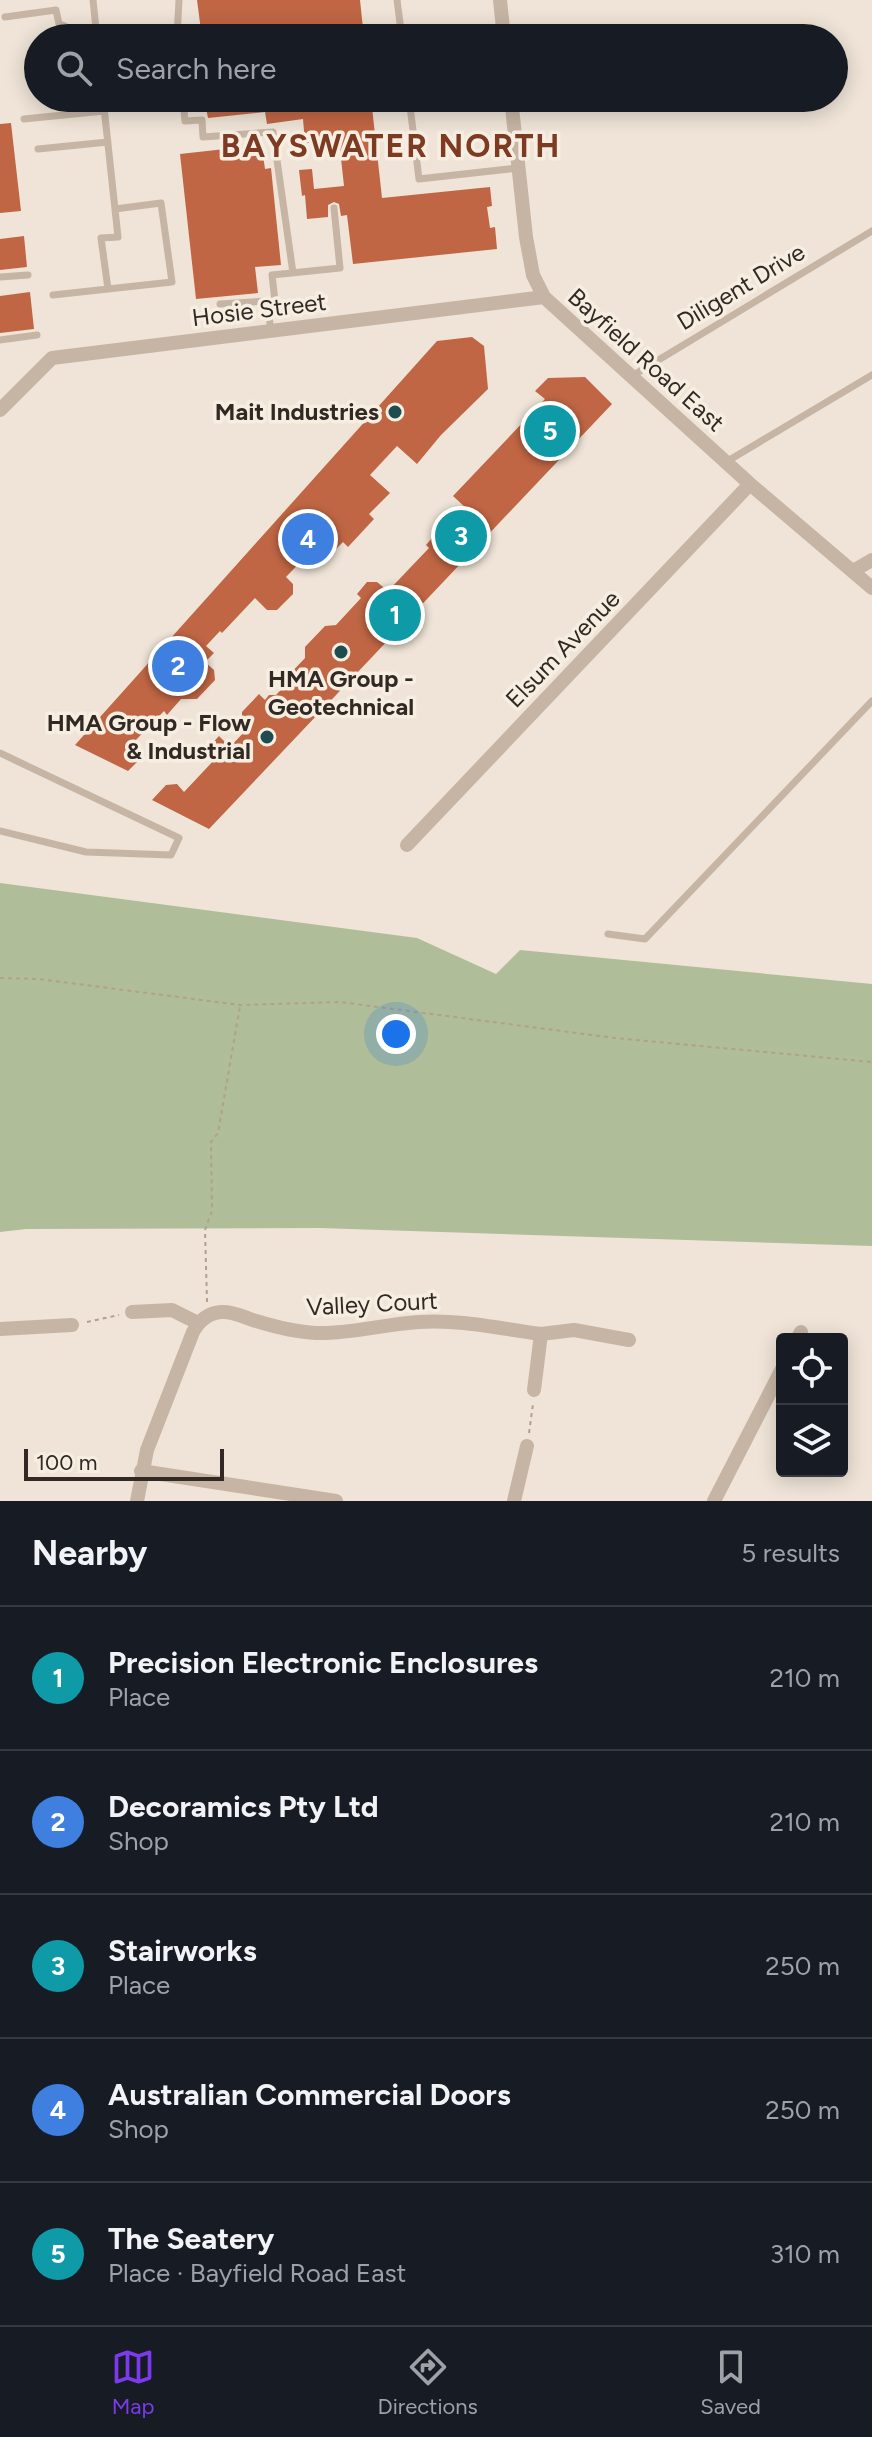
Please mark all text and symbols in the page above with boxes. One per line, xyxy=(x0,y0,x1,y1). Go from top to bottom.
search box xyxy=(24,24,848,112)
icon: search xyxy=(52,46,96,90)
text: Search here xyxy=(116,50,276,87)
district label: BAYSWATER NORTH xyxy=(221,127,561,165)
street label: Diligent Drive xyxy=(672,237,810,336)
street label: Bayfield Road East xyxy=(562,282,730,437)
street label: Hosie Street xyxy=(190,287,328,332)
place label: Mait Industries xyxy=(215,397,379,426)
pin: 5 xyxy=(524,401,576,461)
marker: Mait Industries xyxy=(386,403,404,421)
pin: 3 xyxy=(435,506,487,566)
pin: 4 xyxy=(282,509,334,569)
street label: Elsum Avenue xyxy=(500,584,626,713)
pin: 1 xyxy=(369,585,421,645)
pin: 2 xyxy=(152,636,204,696)
marker: HMA Group - Geotechnical xyxy=(332,643,350,661)
place label: HMA Group - Geotechnical xyxy=(268,664,414,721)
place label: HMA Group - Flow & Industrial xyxy=(47,708,251,765)
marker: HMA Group - Flow & Industrial xyxy=(258,728,276,746)
your location xyxy=(376,1014,416,1054)
street label: Valley Court xyxy=(306,1286,438,1321)
map controls xyxy=(776,1333,848,1477)
button: locate xyxy=(776,1333,848,1405)
button: layers xyxy=(776,1405,848,1477)
scale bar xyxy=(24,1445,224,1481)
text: 100 m xyxy=(36,1449,97,1476)
text: Nearby xyxy=(32,1533,147,1574)
text: 5 results xyxy=(741,1537,840,1569)
text: Precision Electronic Enclosures xyxy=(108,1644,538,1681)
text: 1 xyxy=(53,1662,63,1694)
text: 210 m xyxy=(770,1662,840,1694)
text: Place xyxy=(108,1681,170,1713)
text: Decoramics Pty Ltd xyxy=(108,1788,379,1825)
text: 2 xyxy=(50,1806,66,1838)
text: 210 m xyxy=(770,1806,840,1838)
text: Shop xyxy=(108,1825,169,1857)
text: Stairworks xyxy=(108,1932,257,1969)
text: 3 xyxy=(51,1950,65,1982)
text: 250 m xyxy=(765,1950,840,1982)
text: Place xyxy=(108,1969,170,2001)
text: Australian Commercial Doors xyxy=(108,2076,511,2113)
text: 4 xyxy=(50,2094,66,2126)
text: 250 m xyxy=(765,2094,840,2126)
text: Shop xyxy=(108,2113,169,2145)
text: The Seatery xyxy=(108,2220,274,2257)
text: 5 xyxy=(50,2238,66,2270)
text: 310 m xyxy=(770,2238,840,2270)
text: Place · Bayfield Road East xyxy=(108,2257,406,2289)
tab: Map xyxy=(111,2345,155,2420)
tab: Directions xyxy=(378,2345,478,2420)
tab: Saved xyxy=(700,2345,761,2420)

